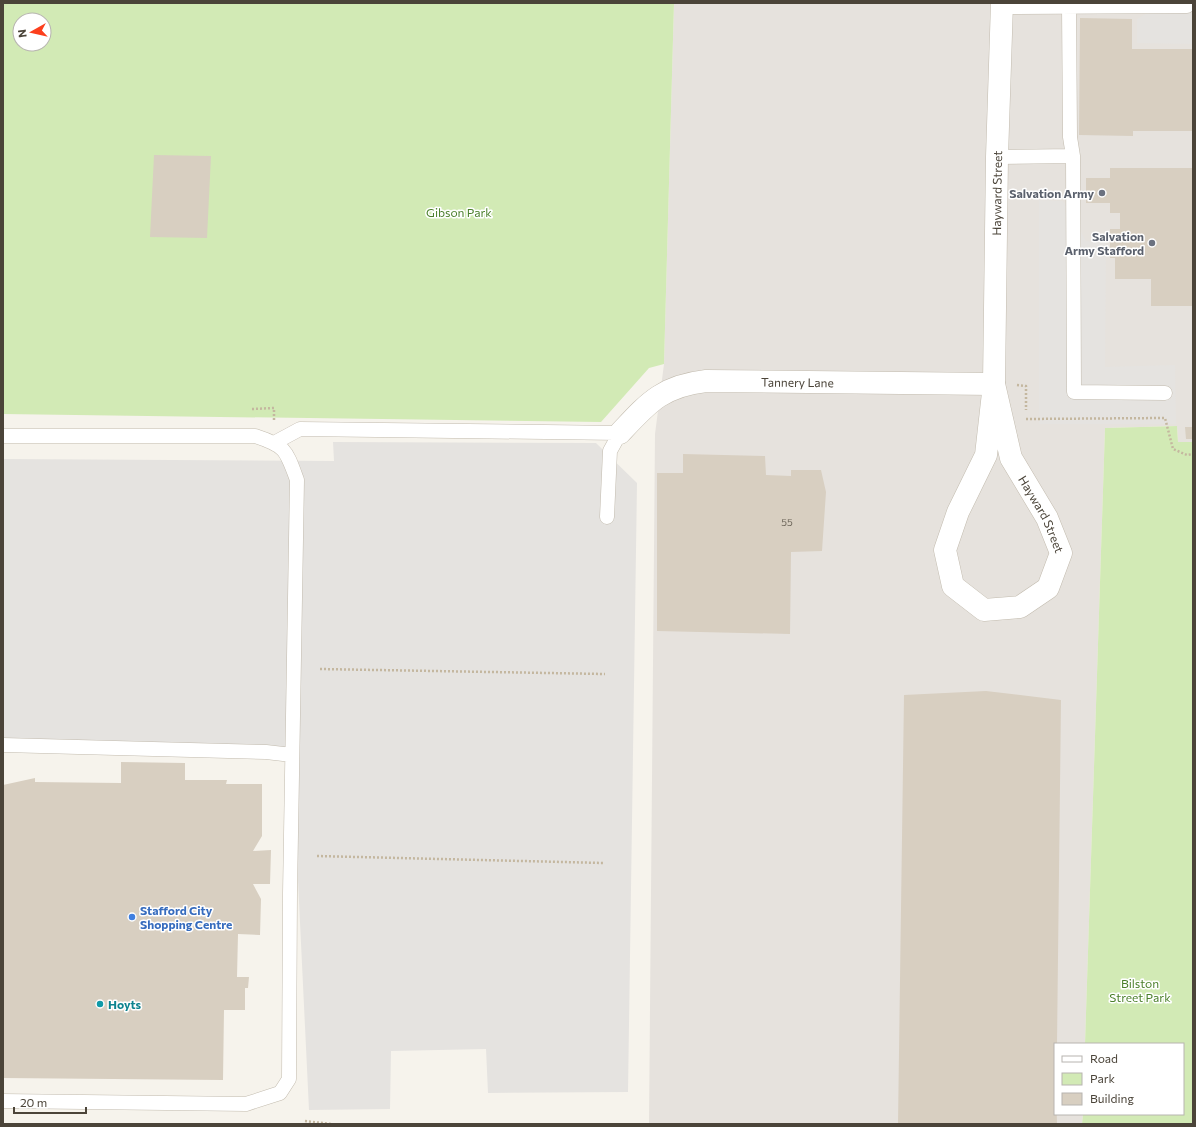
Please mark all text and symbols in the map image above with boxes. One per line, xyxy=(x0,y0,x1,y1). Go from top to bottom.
north arrow xyxy=(12,12,52,52)
text: N xyxy=(15,28,29,38)
street label: Hayward Street xyxy=(989,150,1004,236)
place label: Salvation Army xyxy=(1009,186,1094,200)
marker: Salvation Army xyxy=(1097,188,1107,198)
park label: Gibson Park xyxy=(426,205,492,219)
place label: Salvation Army Stafford xyxy=(1064,229,1144,257)
marker: Salvation Army Stafford xyxy=(1147,238,1157,248)
street label: Tannery Lane xyxy=(761,375,834,389)
street label: Hayward Street xyxy=(1016,473,1067,555)
house number: 55 xyxy=(781,516,793,528)
place label: Stafford City Shopping Centre xyxy=(140,903,232,931)
marker: Stafford City Shopping Centre xyxy=(127,912,137,922)
park label: Bilston Street Park xyxy=(1109,976,1171,1004)
place label: Hoyts xyxy=(108,997,142,1011)
marker: Hoyts xyxy=(95,999,105,1009)
legend xyxy=(1054,1043,1184,1115)
text: Road xyxy=(1090,1051,1118,1065)
text: Park xyxy=(1090,1071,1116,1085)
scale bar xyxy=(14,1089,86,1115)
text: Building xyxy=(1090,1091,1134,1105)
text: 20 m xyxy=(20,1095,47,1109)

